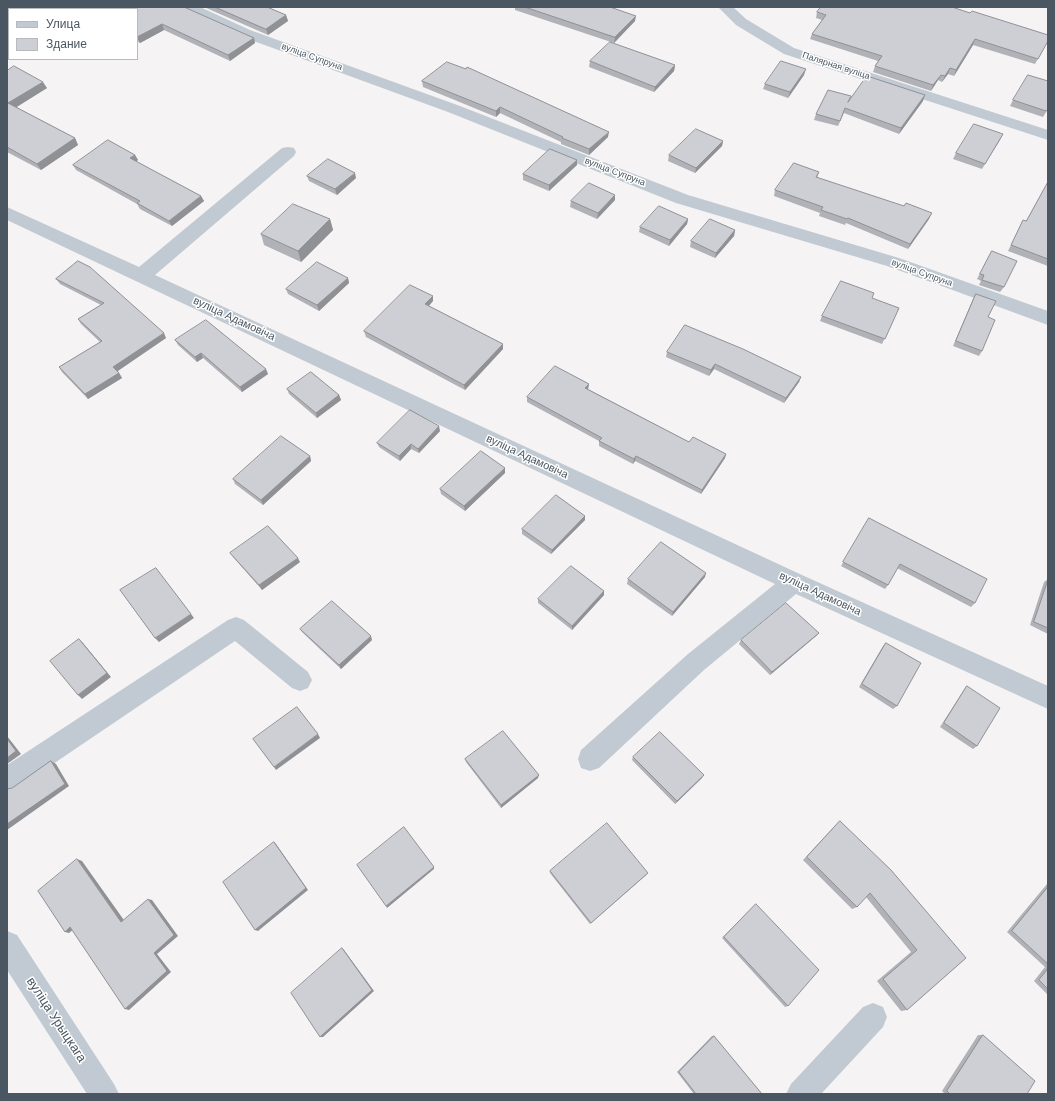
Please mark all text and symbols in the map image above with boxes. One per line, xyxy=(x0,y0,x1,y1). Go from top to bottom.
legend xyxy=(8,8,138,60)
text: Улица xyxy=(46,17,80,31)
text: Здание xyxy=(46,37,87,51)
street label: вуліца Супруна xyxy=(280,41,344,73)
street label: Палярная вуліца xyxy=(801,50,871,82)
street label: вуліца Супруна xyxy=(583,155,647,189)
street label: вуліца Супруна xyxy=(890,257,954,289)
street label: вуліца Адамовіча xyxy=(191,294,277,344)
street label: вуліца Адамовіча xyxy=(484,432,570,482)
street label: вуліца Адамовіча xyxy=(777,569,863,619)
street label: вуліца Урыцкага xyxy=(23,975,89,1065)

